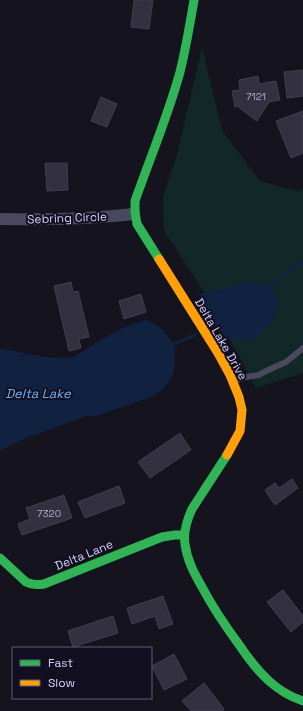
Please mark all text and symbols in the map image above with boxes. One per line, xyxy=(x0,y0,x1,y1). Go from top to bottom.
house number: 7121 xyxy=(246,90,266,103)
street label: Sebring Circle xyxy=(27,209,107,227)
street label: Delta Lake Drive xyxy=(191,295,251,383)
water label: Delta Lake xyxy=(5,385,72,402)
house number: 7320 xyxy=(37,507,61,520)
street label: Delta Lane xyxy=(53,536,115,574)
legend xyxy=(12,647,152,699)
text: Fast xyxy=(48,655,73,671)
text: Slow xyxy=(48,675,75,691)

